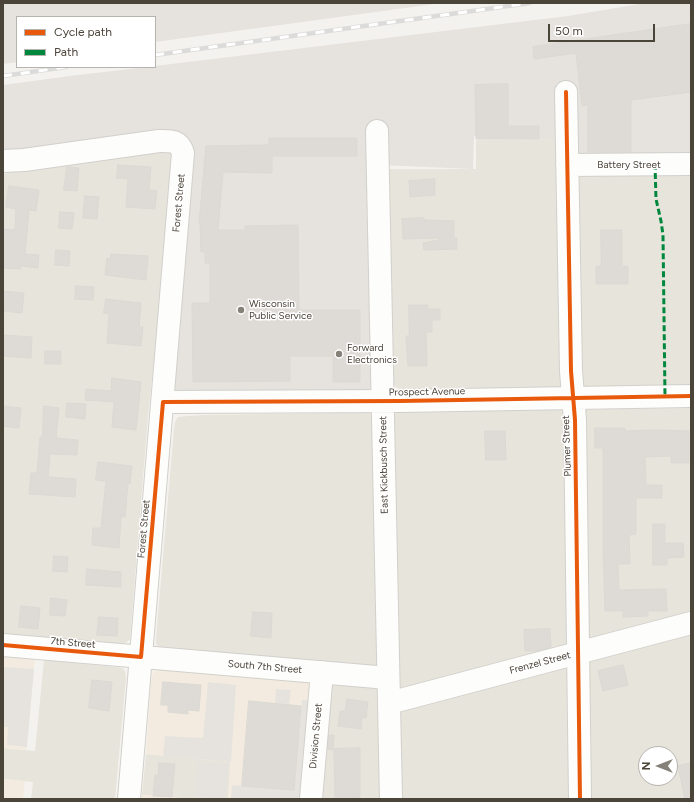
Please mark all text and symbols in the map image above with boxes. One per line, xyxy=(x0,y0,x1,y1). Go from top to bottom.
legend xyxy=(16,16,156,68)
scale bar xyxy=(550,16,657,42)
text: 50 m xyxy=(555,24,583,38)
text: Cycle path xyxy=(54,25,112,39)
text: Path xyxy=(54,45,78,59)
street label: Battery Street xyxy=(597,159,661,171)
street label: Forest Street xyxy=(170,173,188,233)
place label: Wisconsin Public Service xyxy=(249,298,312,322)
marker: Wisconsin Public Service xyxy=(236,305,246,315)
place label: Forward Electronics xyxy=(347,342,397,366)
marker: Forward Electronics xyxy=(334,349,344,359)
street label: Prospect Avenue xyxy=(389,385,465,399)
street label: Plumer Street xyxy=(560,415,574,477)
street label: East Kickbusch Street xyxy=(377,416,391,514)
street label: Forest Street xyxy=(135,499,153,559)
street label: 7th Street xyxy=(50,635,96,651)
street label: Frenzel Street xyxy=(508,649,572,677)
street label: South 7th Street xyxy=(227,658,303,676)
street label: Division Street xyxy=(307,703,325,769)
north arrow xyxy=(638,746,678,786)
text: N xyxy=(640,762,653,770)

